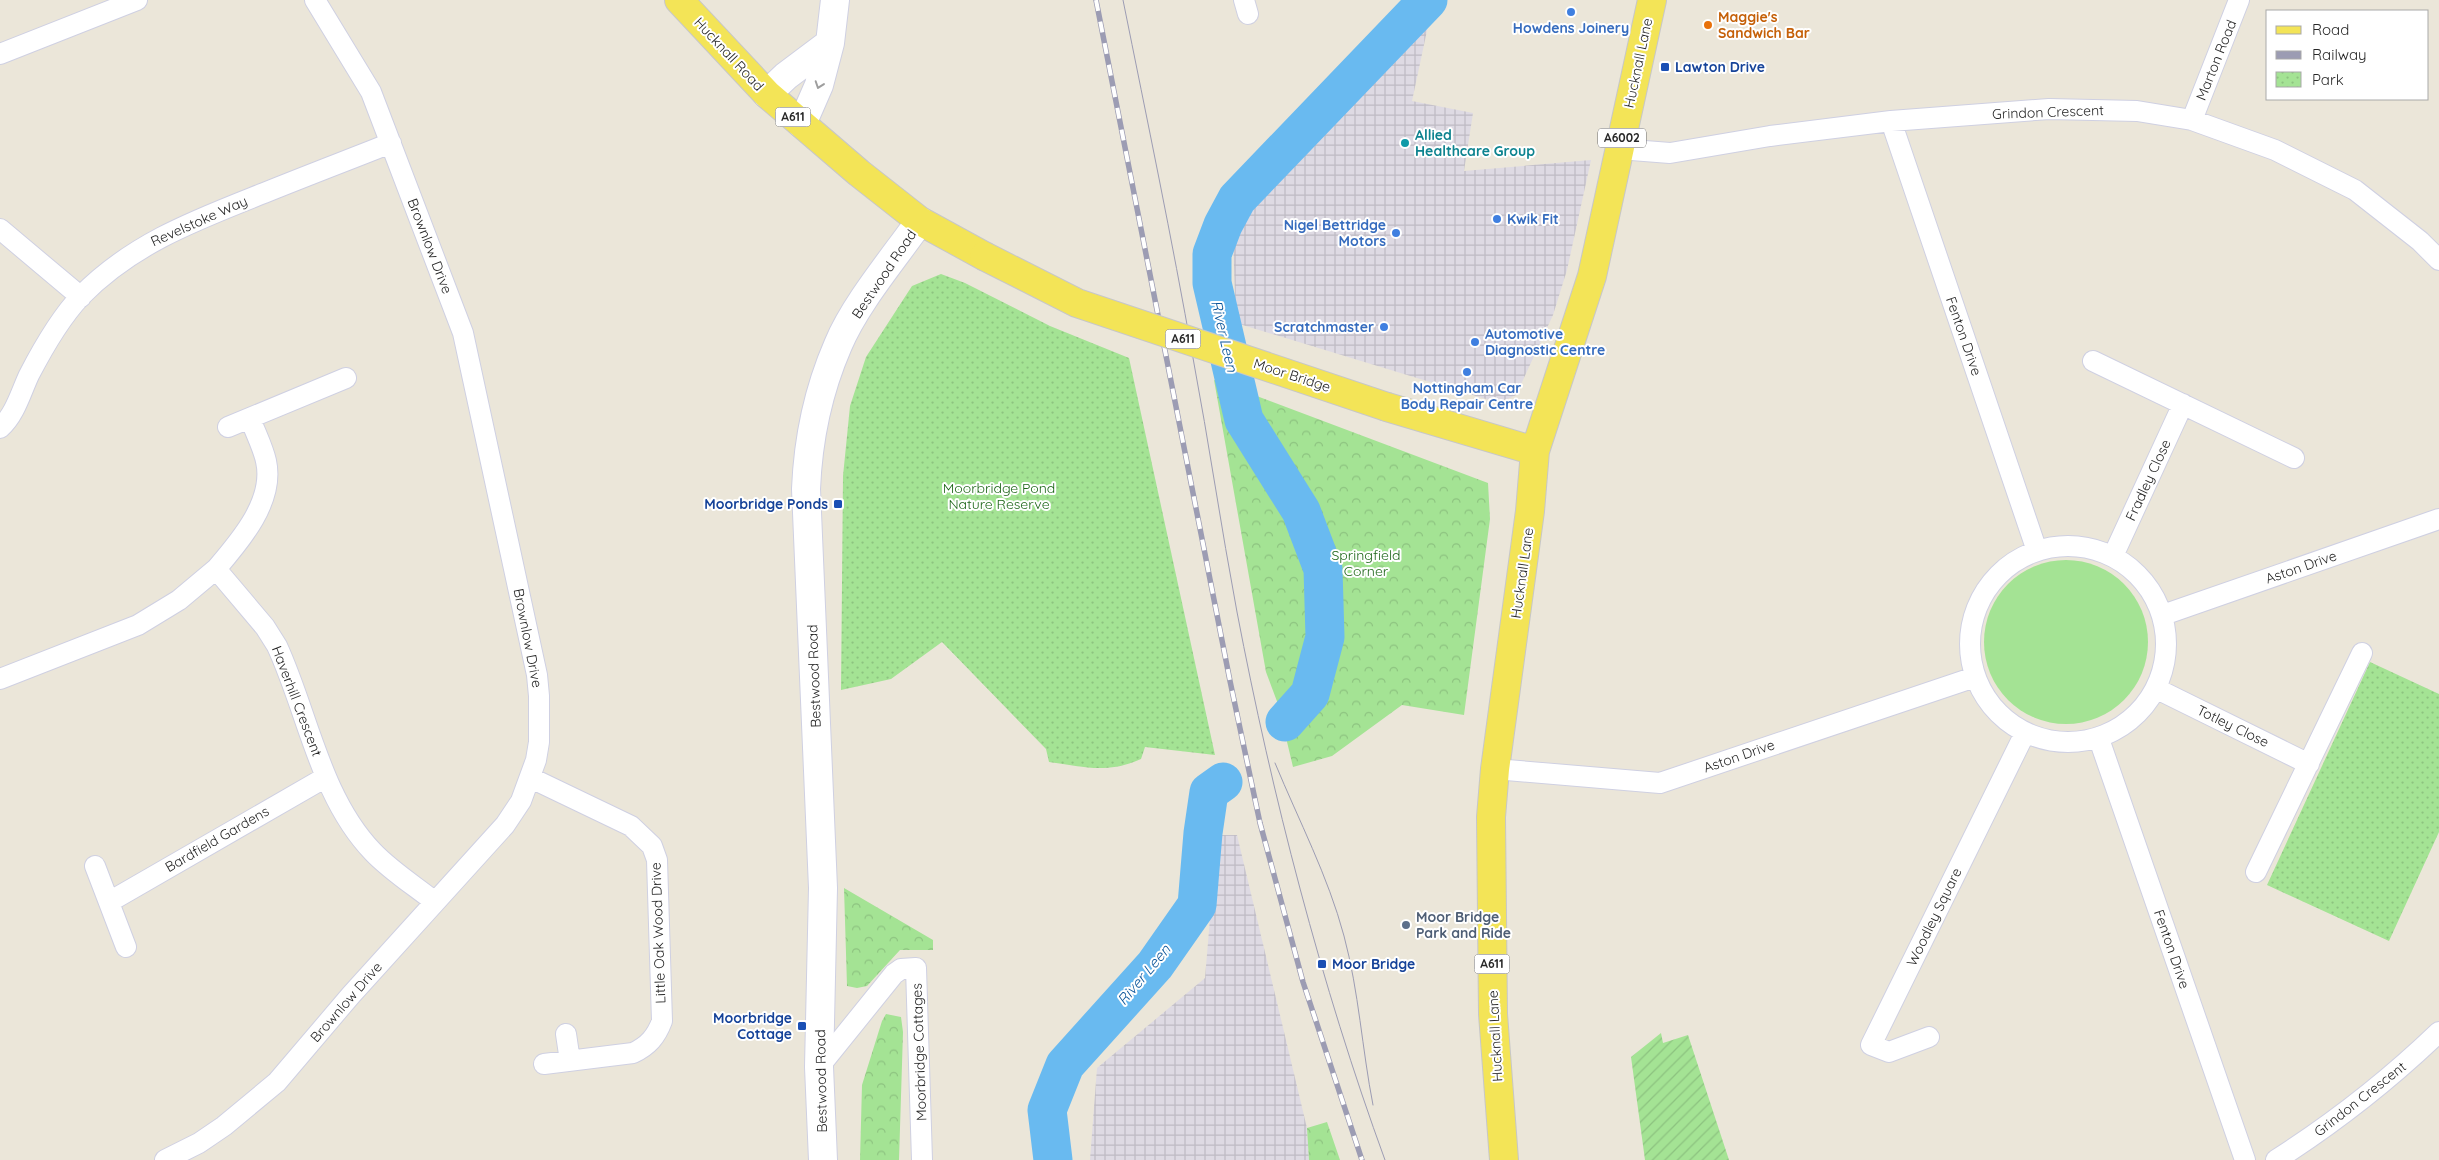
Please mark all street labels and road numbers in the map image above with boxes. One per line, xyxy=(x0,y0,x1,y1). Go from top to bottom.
street label: Hucknall Road xyxy=(690,13,768,95)
street label: Hucknall Lane xyxy=(1620,16,1656,110)
street label: Marton Road xyxy=(2192,17,2240,103)
street label: Grindon Crescent xyxy=(1992,101,2104,123)
road number: A611 xyxy=(776,108,810,126)
road number: A6002 xyxy=(1598,128,1646,148)
street label: Revelstoke Way xyxy=(148,192,250,250)
street label: Brownlow Drive xyxy=(404,196,457,296)
street label: Bestwood Road xyxy=(848,226,920,322)
street label: Fenton Drive xyxy=(1942,294,1986,378)
road number: A611 xyxy=(1166,329,1200,348)
street label: Moor Bridge xyxy=(1251,354,1333,396)
street label: Fradley Close xyxy=(2121,436,2175,524)
street label: Hucknall Lane xyxy=(1507,526,1537,620)
street label: Aston Drive xyxy=(2263,546,2339,588)
street label: Brownlow Drive xyxy=(510,587,546,689)
street label: Bestwood Road xyxy=(803,624,825,728)
street label: Haverhill Crescent xyxy=(268,643,326,759)
street label: Totley Close xyxy=(2194,701,2272,751)
street label: Aston Drive xyxy=(1701,735,1777,777)
street label: Bardfield Gardens xyxy=(162,802,272,876)
street label: Little Oak Wood Drive xyxy=(647,862,669,1004)
street label: Woodley Square xyxy=(1902,865,1966,969)
street label: Fenton Drive xyxy=(2150,907,2194,991)
road number: A611 xyxy=(1474,954,1510,974)
street label: Brownlow Drive xyxy=(306,958,386,1046)
street label: Moorbridge Cottages xyxy=(908,983,930,1121)
street label: Hucknall Lane xyxy=(1484,990,1506,1082)
street label: Bestwood Road xyxy=(811,1029,831,1133)
street label: Grindon Crescent xyxy=(2310,1057,2410,1140)

